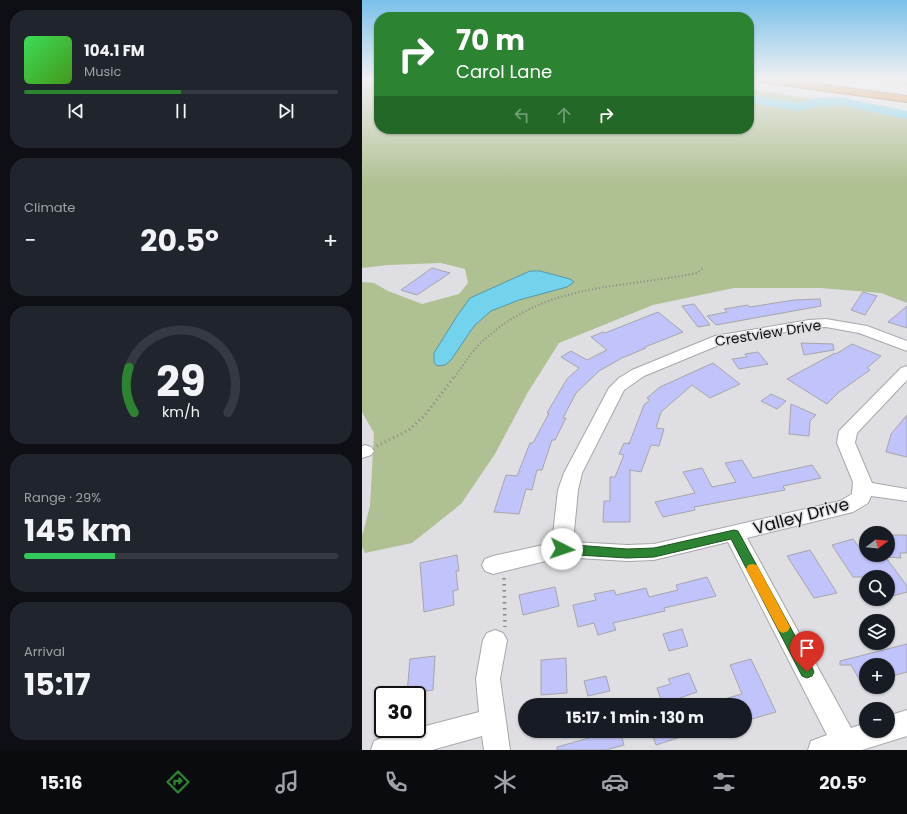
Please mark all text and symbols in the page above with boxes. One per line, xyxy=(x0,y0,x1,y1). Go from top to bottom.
text: 70 m xyxy=(456,21,525,60)
icon: right xyxy=(390,28,442,80)
text: 104.1 FM xyxy=(84,40,145,61)
text: Carol Lane xyxy=(456,59,552,84)
text: Music xyxy=(84,62,121,81)
icon: previous xyxy=(65,100,87,122)
icon: pause xyxy=(170,100,192,122)
icon: next xyxy=(275,100,297,122)
icon: left xyxy=(511,104,533,126)
icon: ahead xyxy=(553,104,575,126)
icon: right xyxy=(595,104,617,126)
text: Climate xyxy=(24,198,75,217)
text: 20.5° xyxy=(140,219,219,262)
text: − xyxy=(24,225,36,256)
text: + xyxy=(323,225,338,256)
street label: Crestview Drive xyxy=(713,315,823,351)
text: 29 xyxy=(156,352,206,411)
text: km/h xyxy=(162,402,200,422)
text: Range · 29% xyxy=(24,488,101,507)
street label: Valley Drive xyxy=(750,492,852,540)
text: 145 km xyxy=(24,509,132,552)
north arrow xyxy=(859,526,895,562)
map controls xyxy=(859,526,895,738)
position arrow xyxy=(541,528,583,570)
button: search xyxy=(859,570,895,606)
button: layers xyxy=(859,614,895,650)
pin xyxy=(790,631,824,672)
icon: arrive xyxy=(796,637,818,659)
text: Arrival xyxy=(24,642,65,661)
button: + xyxy=(859,658,895,694)
text: 15:17 xyxy=(24,663,91,706)
speed limit sign: 30 xyxy=(374,686,426,738)
button: − xyxy=(859,702,895,738)
text: 15:17 · 1 min · 130 m xyxy=(566,707,704,728)
icon: directions xyxy=(164,768,192,796)
icon: music xyxy=(273,768,301,796)
icon: phone xyxy=(382,768,410,796)
icon: climate xyxy=(491,768,519,796)
icon: car xyxy=(601,768,629,796)
icon: filters xyxy=(710,768,738,796)
text: 15:16 xyxy=(41,770,82,795)
text: 20.5° xyxy=(819,770,866,795)

